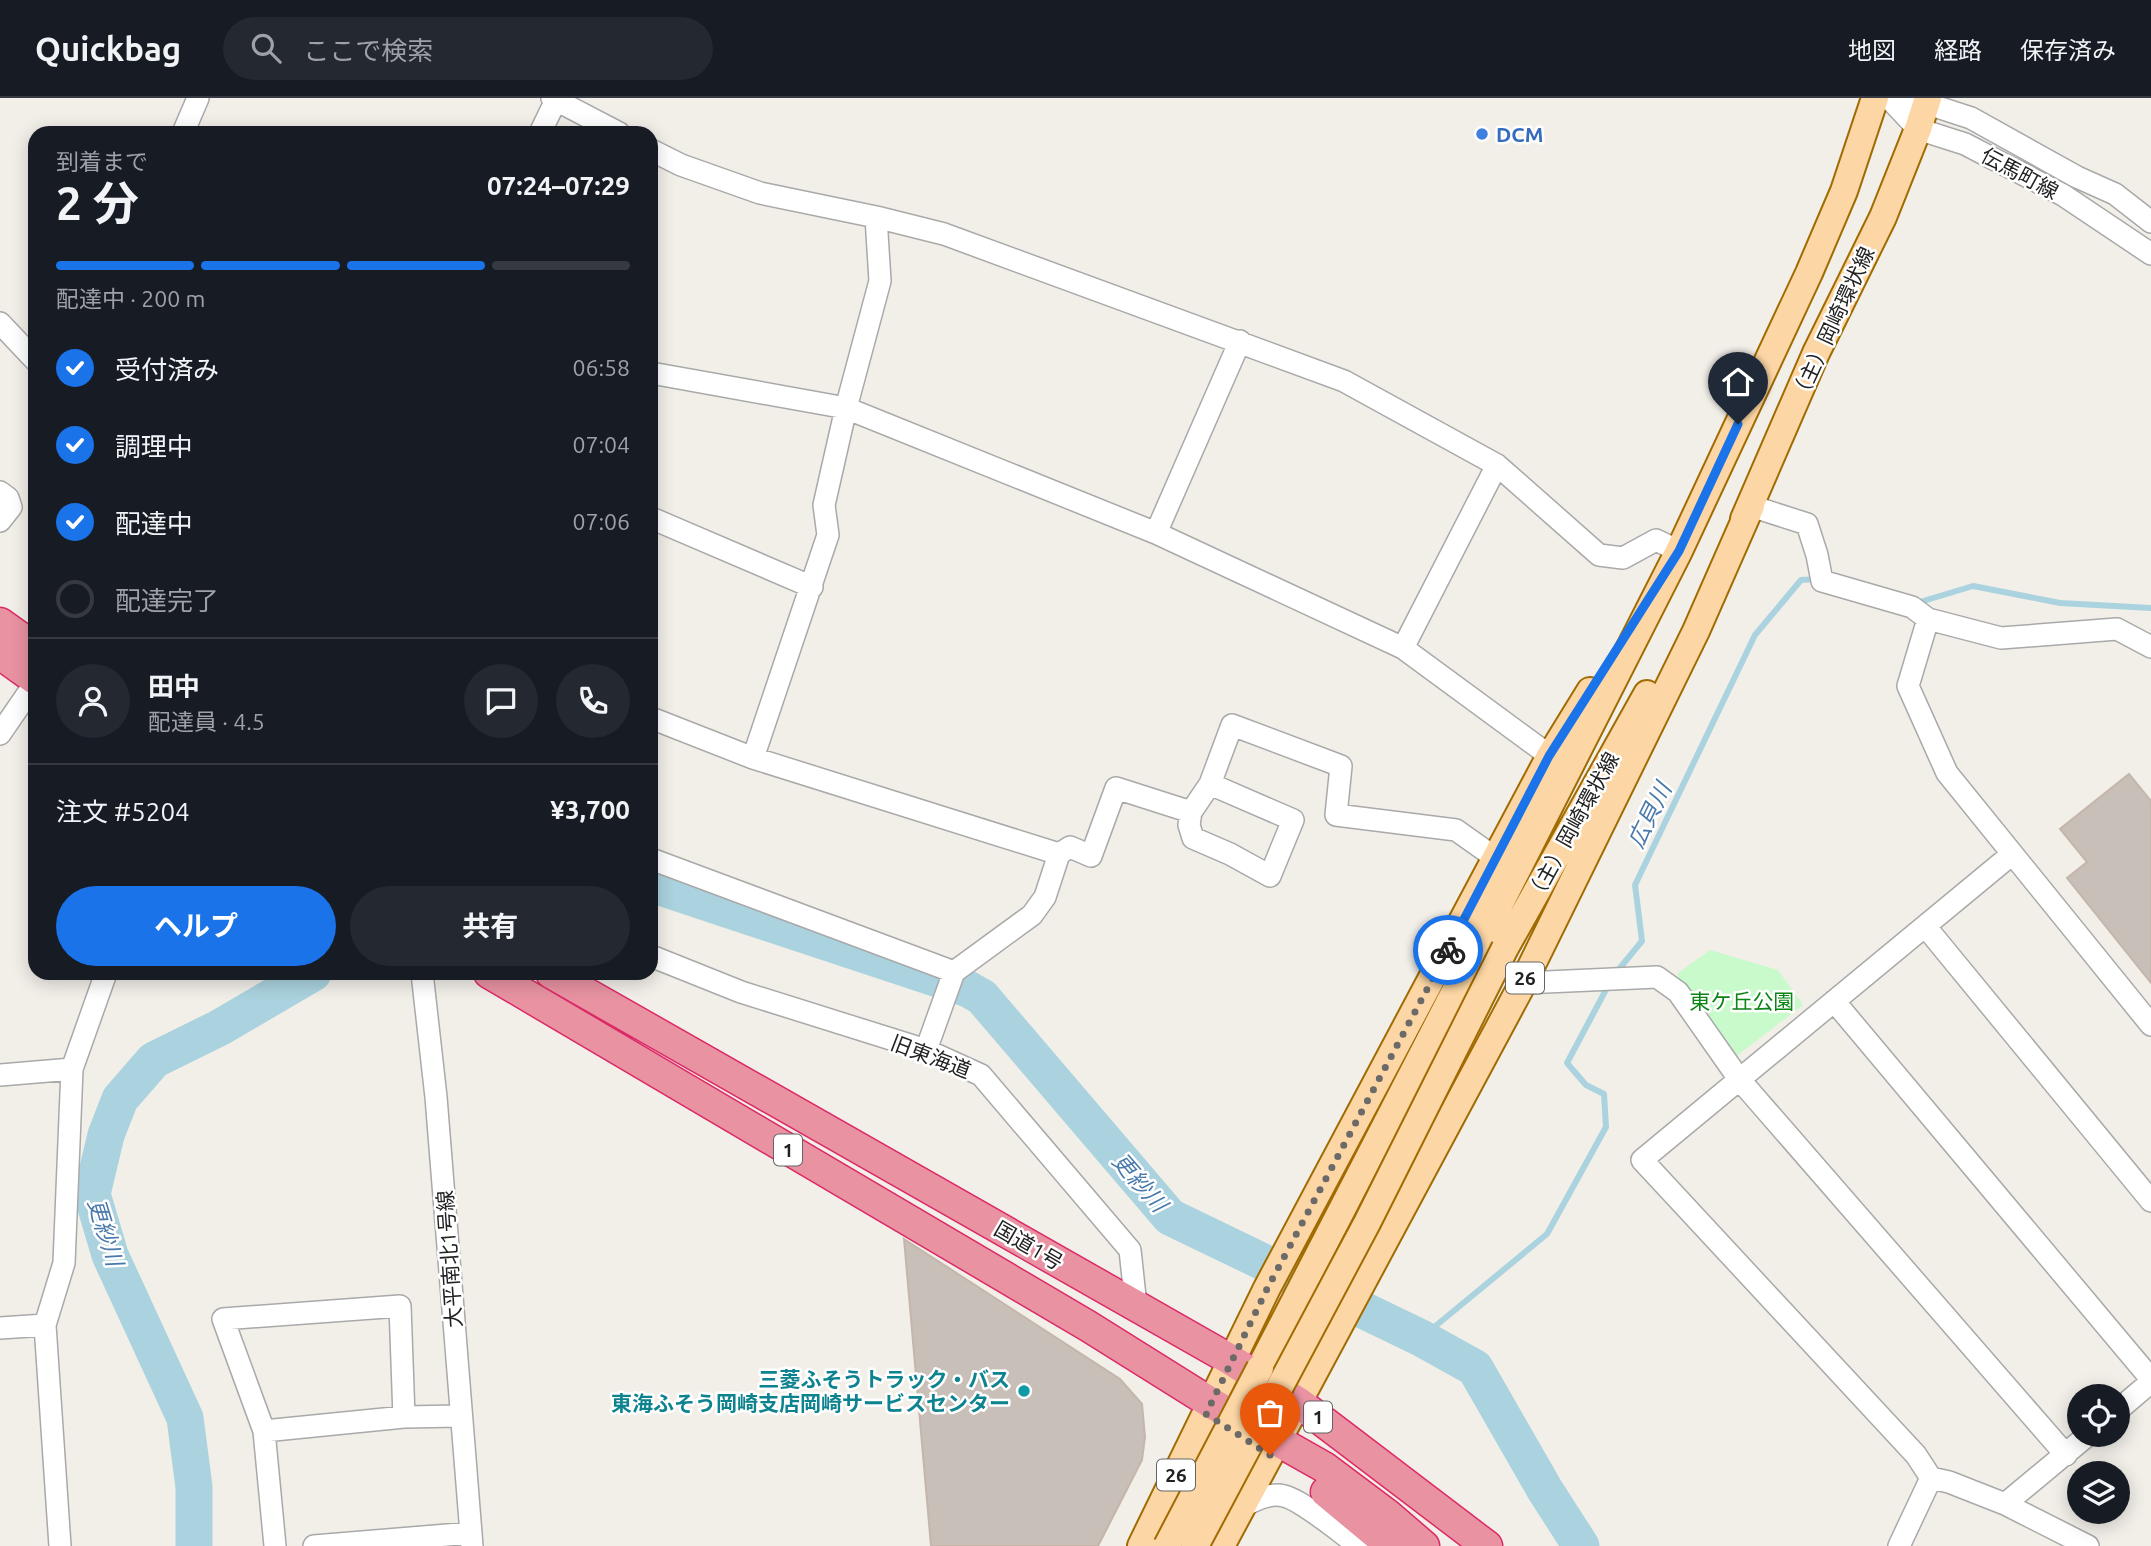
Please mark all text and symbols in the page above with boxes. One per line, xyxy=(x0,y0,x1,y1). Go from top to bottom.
search box xyxy=(223,17,713,80)
icon: search xyxy=(247,29,285,67)
text: Quickbag xyxy=(35,30,181,67)
text: ここで検索 xyxy=(303,36,433,65)
text: 地図 xyxy=(1848,37,1896,64)
text: 経路 xyxy=(1934,37,1982,64)
text: 保存済み xyxy=(2020,37,2116,64)
place label: DCM xyxy=(1496,122,1543,146)
marker: DCM xyxy=(1474,126,1490,142)
street label: 伝馬町線 xyxy=(1977,143,2063,203)
text: 到着まで xyxy=(56,149,148,174)
text: 07:24–07:29 xyxy=(487,171,630,200)
text: 2 分 xyxy=(56,177,139,229)
street label: （主）岡崎環状線 xyxy=(1786,243,1878,405)
text: 配達中 · 200 m xyxy=(56,286,205,311)
icon: check xyxy=(56,349,94,387)
pin xyxy=(1708,352,1768,424)
text: 受付済み xyxy=(115,355,219,384)
text: 06:58 xyxy=(572,355,630,380)
icon: home xyxy=(1719,363,1757,401)
icon: check xyxy=(56,426,94,464)
text: 調理中 xyxy=(115,432,193,461)
text: 07:04 xyxy=(572,432,630,457)
icon: check xyxy=(56,503,94,541)
text: 配達中 xyxy=(115,509,193,538)
text: 07:06 xyxy=(572,509,630,534)
text: 配達完了 xyxy=(115,586,219,615)
button: person xyxy=(56,664,130,738)
button: chat xyxy=(464,664,538,738)
button: phone xyxy=(556,664,630,738)
text: 田中 xyxy=(148,672,200,701)
text: 配達員 · 4.5 xyxy=(148,709,265,734)
street label: （主）岡崎環状線 xyxy=(1521,748,1623,906)
water label: 広貝川 xyxy=(1623,776,1677,851)
text: ¥3,700 xyxy=(550,795,630,824)
text: 注文 #5204 xyxy=(56,797,190,826)
button: ヘルプ xyxy=(56,886,336,966)
button: 共有 xyxy=(350,886,630,966)
courier xyxy=(1413,915,1483,985)
icon: bike xyxy=(1429,931,1467,969)
road number: 26 xyxy=(1506,962,1544,993)
park label: 東ケ丘公園 xyxy=(1690,989,1795,1013)
street label: 旧東海道 xyxy=(887,1030,975,1082)
road number: 1 xyxy=(774,1134,802,1166)
water label: 更紗川 xyxy=(1108,1148,1174,1219)
street label: 大平南北1号線 xyxy=(432,1189,466,1329)
water label: 更紗川 xyxy=(84,1195,129,1272)
street label: 国道1号 xyxy=(991,1216,1067,1274)
place label: 三菱ふそうトラック・バス 東海ふそう岡崎支店岡崎サービスセンター xyxy=(611,1367,1010,1415)
marker: 三菱ふそうトラック・バス 東海ふそう岡崎支店岡崎サービスセンター xyxy=(1016,1383,1032,1399)
pin xyxy=(1240,1383,1300,1455)
map controls xyxy=(2067,1384,2130,1524)
button: locate xyxy=(2067,1384,2130,1447)
icon: bag xyxy=(1251,1394,1289,1432)
road number: 1 xyxy=(1304,1401,1332,1432)
road number: 26 xyxy=(1157,1460,1195,1490)
button: layers xyxy=(2067,1461,2130,1524)

